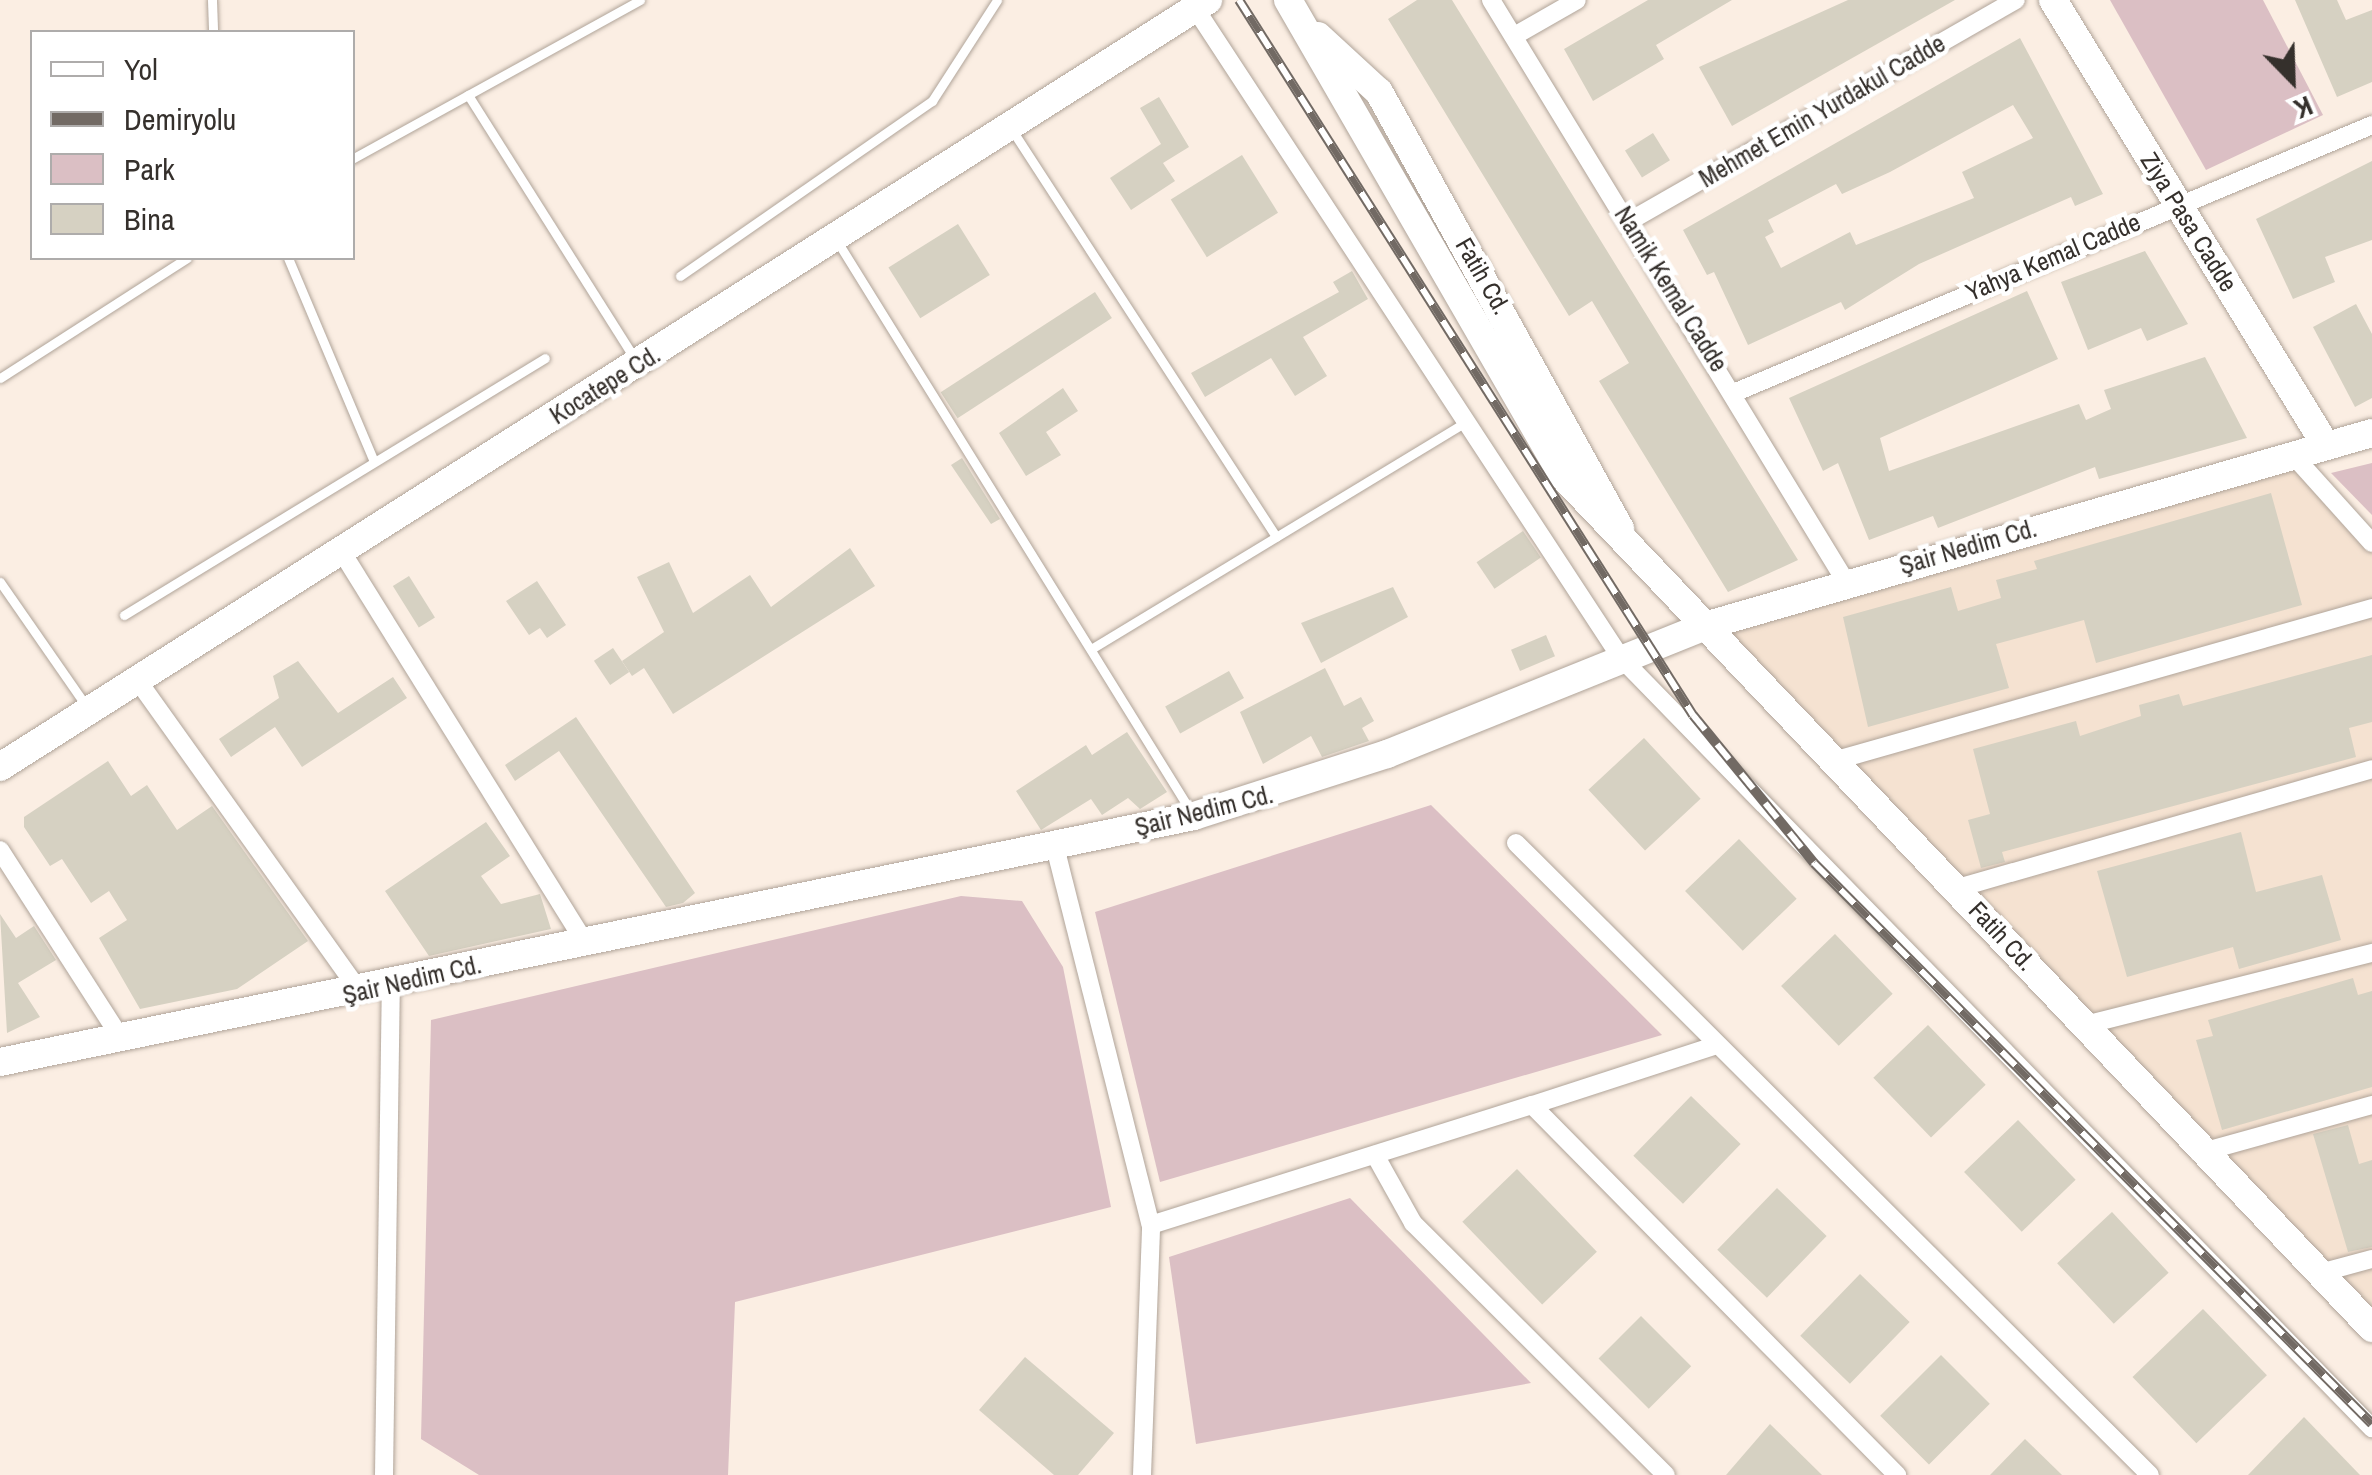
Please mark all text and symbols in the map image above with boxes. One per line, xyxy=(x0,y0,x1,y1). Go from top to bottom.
street label: Mehmet Emin Yurdakul Cadde xyxy=(1694,28,1950,194)
legend xyxy=(30,30,355,260)
north arrow xyxy=(2242,30,2342,130)
text: Yol xyxy=(124,49,158,89)
text: K xyxy=(2289,87,2319,128)
text: Demiryolu xyxy=(124,99,236,139)
street label: Ziya Pasa Cadde xyxy=(2134,147,2244,297)
text: Park xyxy=(124,149,175,189)
text: Bina xyxy=(124,199,175,239)
street label: Namik Kemal Cadde xyxy=(1608,201,1734,377)
street label: Yahya Kemal Cadde xyxy=(1961,207,2145,307)
street label: Fatih Cd. xyxy=(1449,232,1517,320)
street label: Kocatepe Cd. xyxy=(544,339,666,431)
street label: Şair Nedim Cd. xyxy=(1896,513,2040,581)
street label: Şair Nedim Cd. xyxy=(1132,779,1276,843)
street label: Fatih Cd. xyxy=(1963,895,2041,977)
street label: Şair Nedim Cd. xyxy=(340,949,484,1011)

